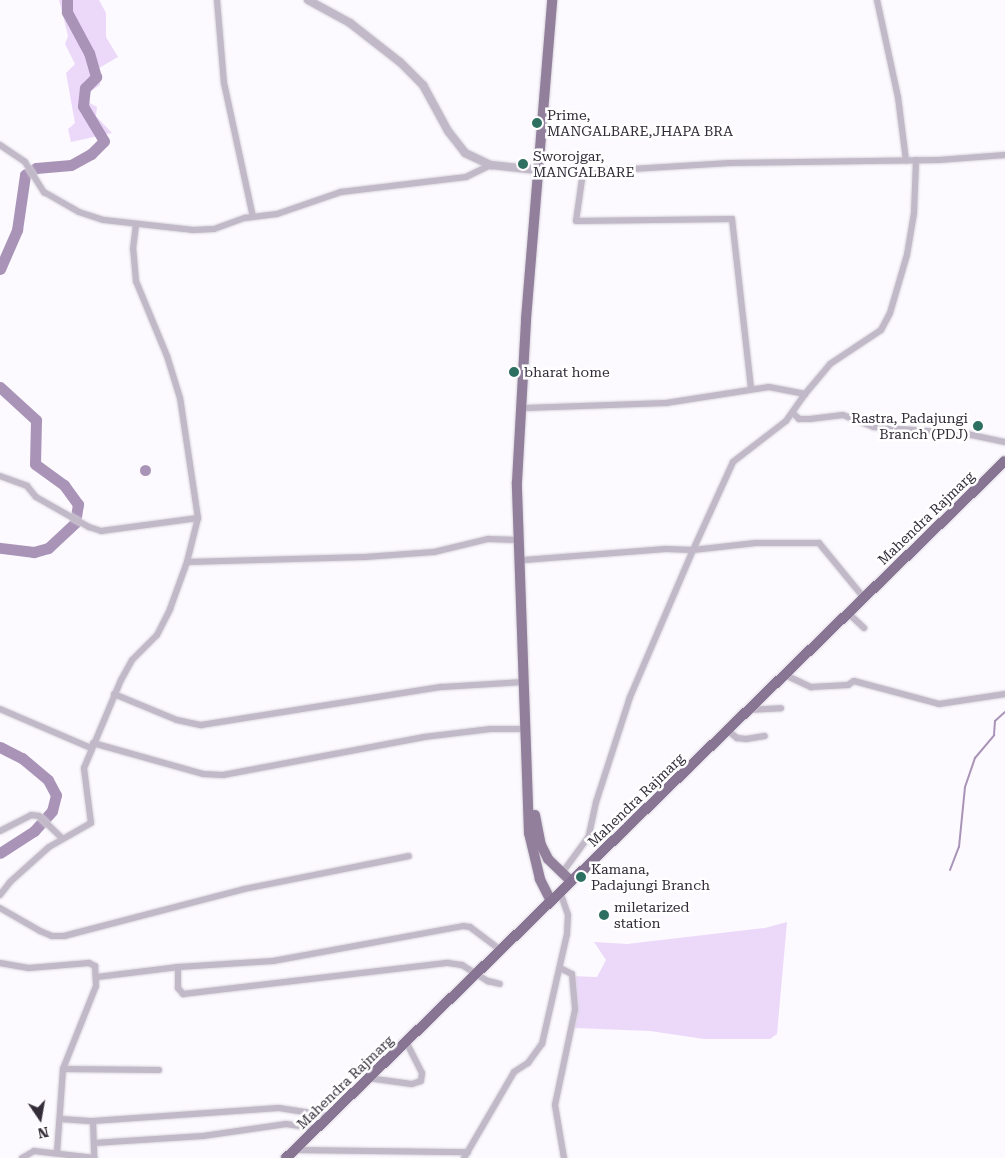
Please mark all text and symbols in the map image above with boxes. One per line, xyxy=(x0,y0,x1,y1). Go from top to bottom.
place label: Prime, MANGALBARE,JHAPA BRA xyxy=(547,107,733,140)
marker: Prime, MANGALBARE,JHAPA BRA xyxy=(531,117,543,129)
place label: Sworojgar, MANGALBARE xyxy=(533,148,635,180)
marker: Sworojgar, MANGALBARE xyxy=(517,158,529,170)
place label: bharat home xyxy=(524,364,610,380)
marker: bharat home xyxy=(508,366,520,378)
place label: Rastra, Padajungi Branch (PDJ) xyxy=(851,410,968,442)
marker: Rastra, Padajungi Branch (PDJ) xyxy=(972,420,984,432)
street label: Mahendra Rajmarg xyxy=(874,468,978,568)
street label: Mahendra Rajmarg xyxy=(584,750,688,850)
place label: Kamana, Padajungi Branch xyxy=(591,861,710,894)
marker: Kamana, Padajungi Branch xyxy=(575,871,587,883)
place label: miletarized station xyxy=(614,899,690,932)
marker: miletarized station xyxy=(598,909,610,921)
street label: Mahendra Rajmarg xyxy=(293,1032,397,1132)
north arrow xyxy=(15,1093,65,1143)
text: N xyxy=(36,1124,50,1142)

